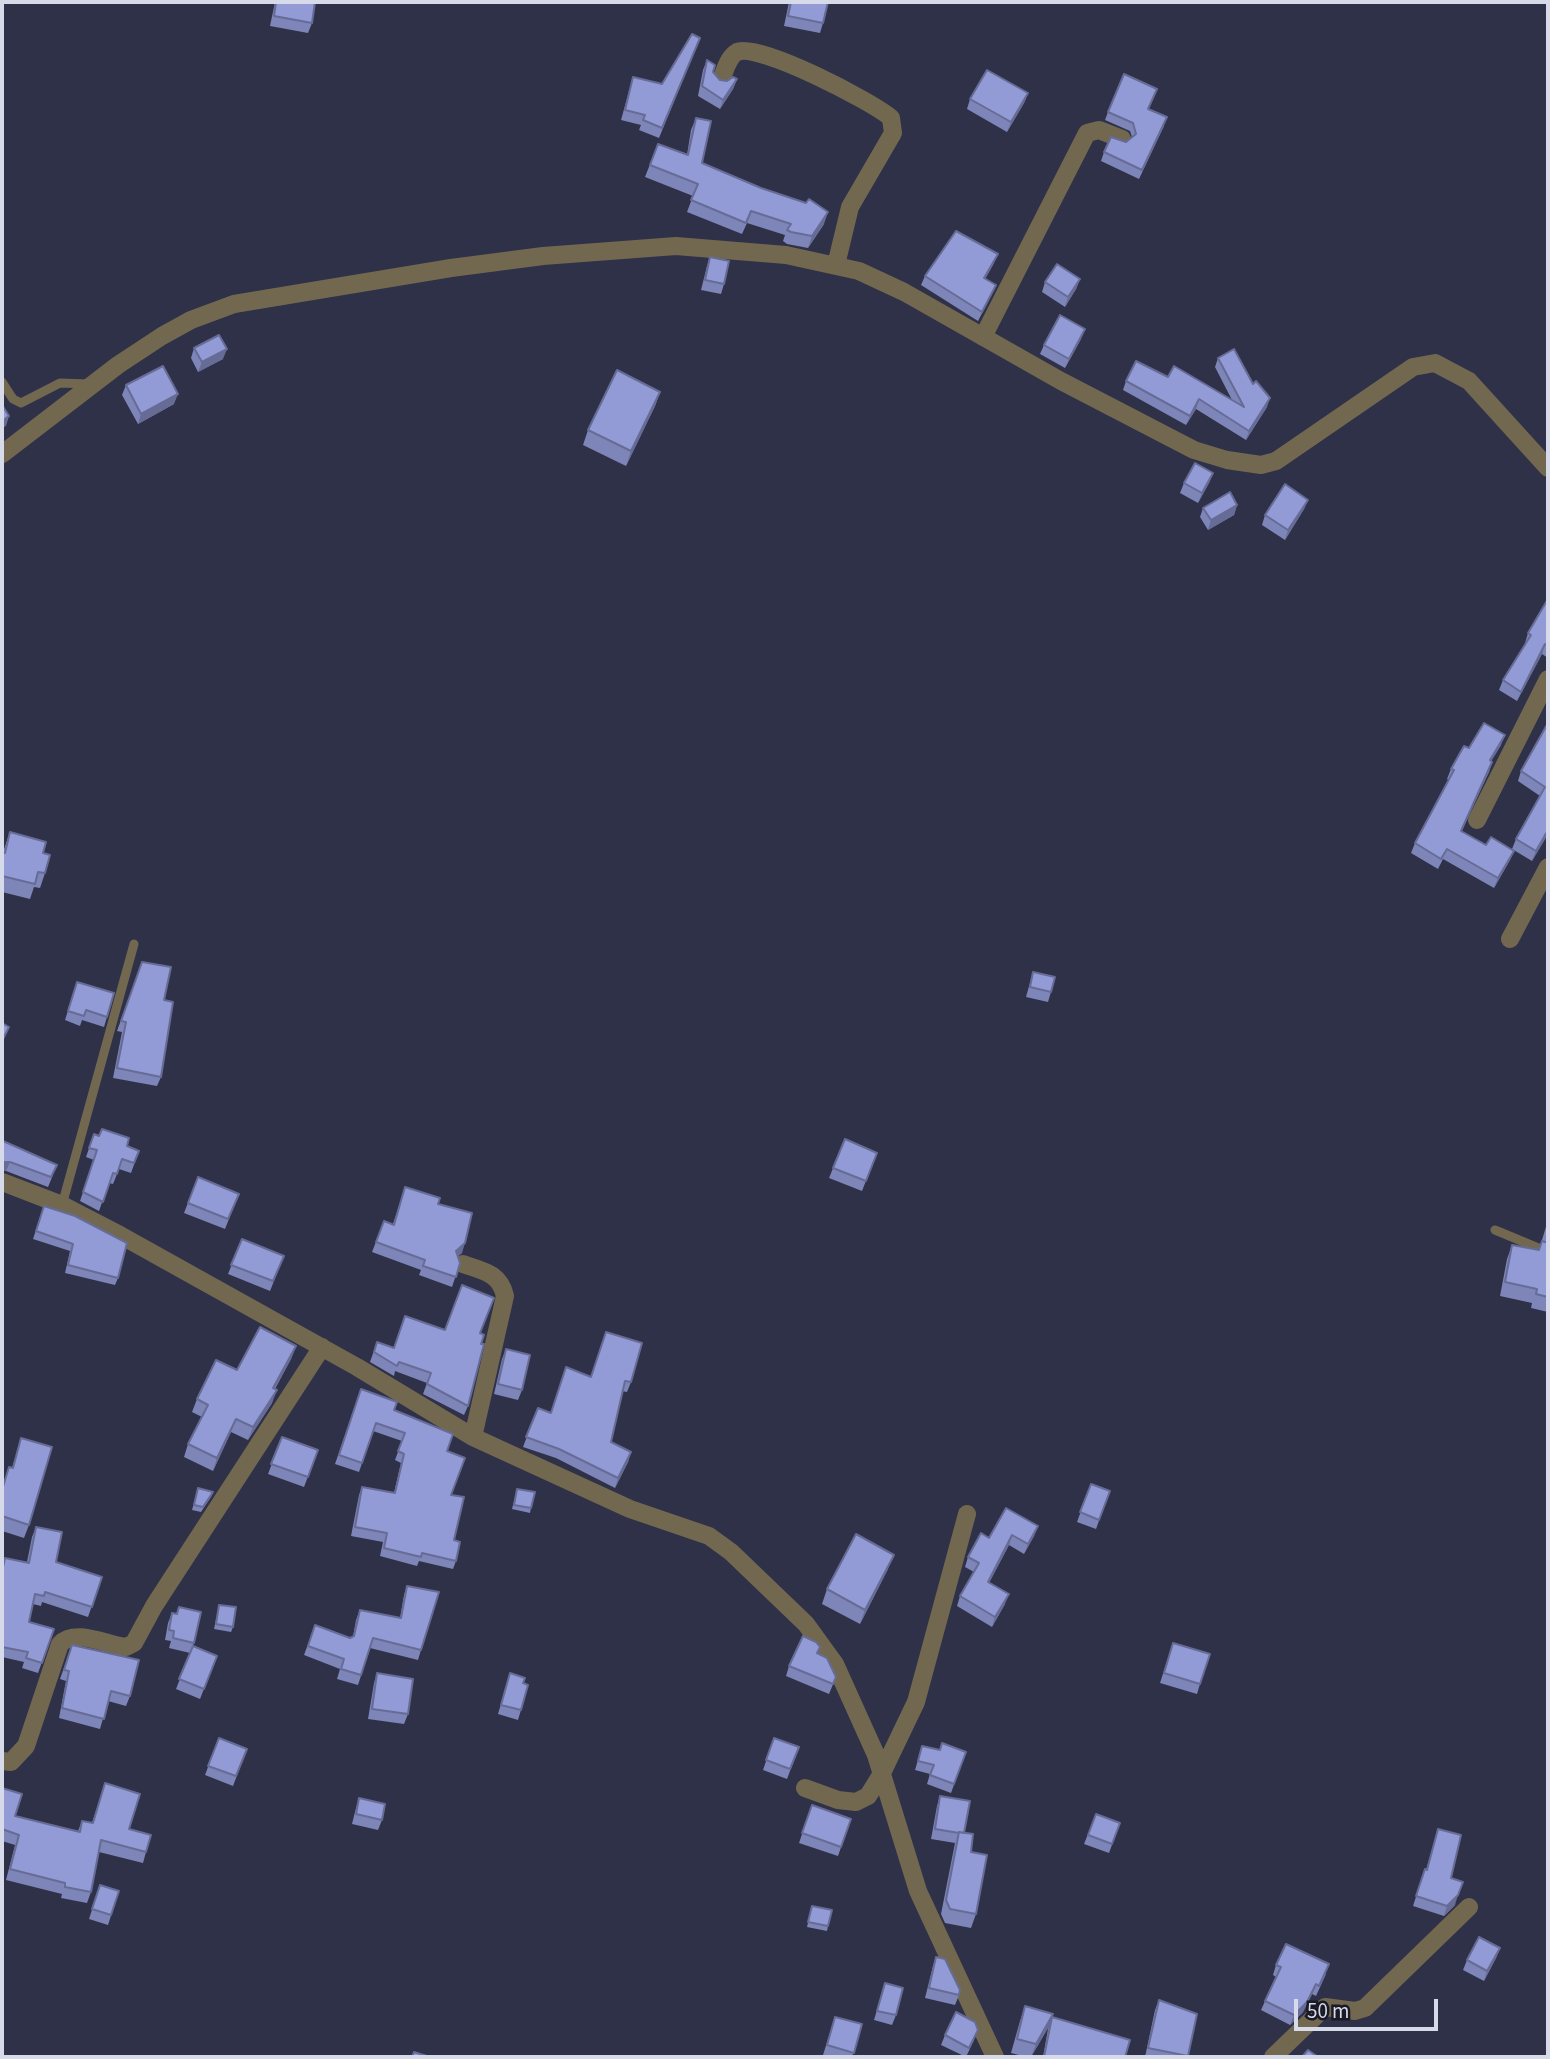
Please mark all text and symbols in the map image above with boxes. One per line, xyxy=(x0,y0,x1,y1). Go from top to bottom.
scale bar xyxy=(1298,1986,1442,2030)
text: 50 m xyxy=(1307,1996,1349,2026)

